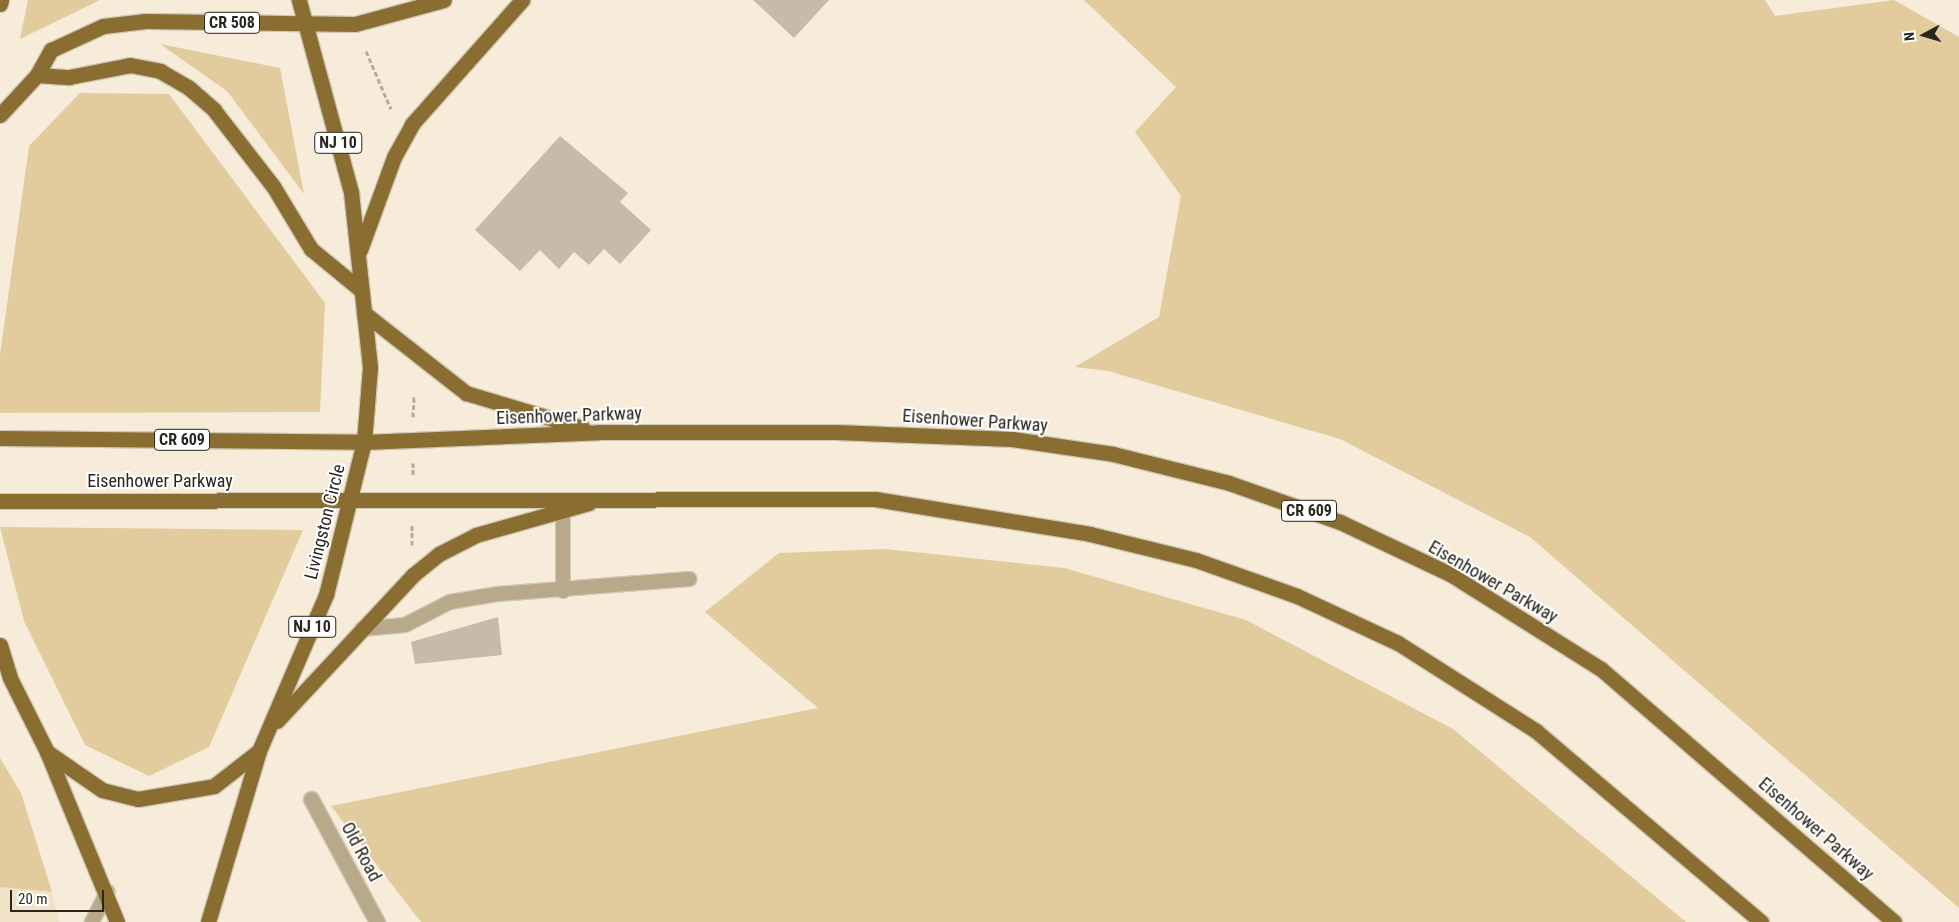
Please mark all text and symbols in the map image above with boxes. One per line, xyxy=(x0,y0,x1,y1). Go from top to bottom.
road number: CR 508 xyxy=(203,9,261,36)
north arrow xyxy=(1899,10,1949,60)
text: N xyxy=(1901,31,1917,42)
road number: NJ 10 xyxy=(314,130,362,156)
street label: Eisenhower Parkway xyxy=(496,403,642,429)
street label: Eisenhower Parkway xyxy=(902,405,1048,437)
road number: CR 609 xyxy=(153,426,211,454)
street label: Livingston Circle xyxy=(300,462,350,582)
street label: Eisenhower Parkway xyxy=(87,470,233,492)
road number: CR 609 xyxy=(1280,498,1338,524)
street label: Eisenhower Parkway xyxy=(1425,536,1561,628)
road number: NJ 10 xyxy=(288,614,336,640)
street label: Eisenhower Parkway xyxy=(1754,773,1878,885)
street label: Old Road xyxy=(336,819,386,885)
scale bar xyxy=(12,880,106,912)
text: 20 m xyxy=(18,890,48,908)

